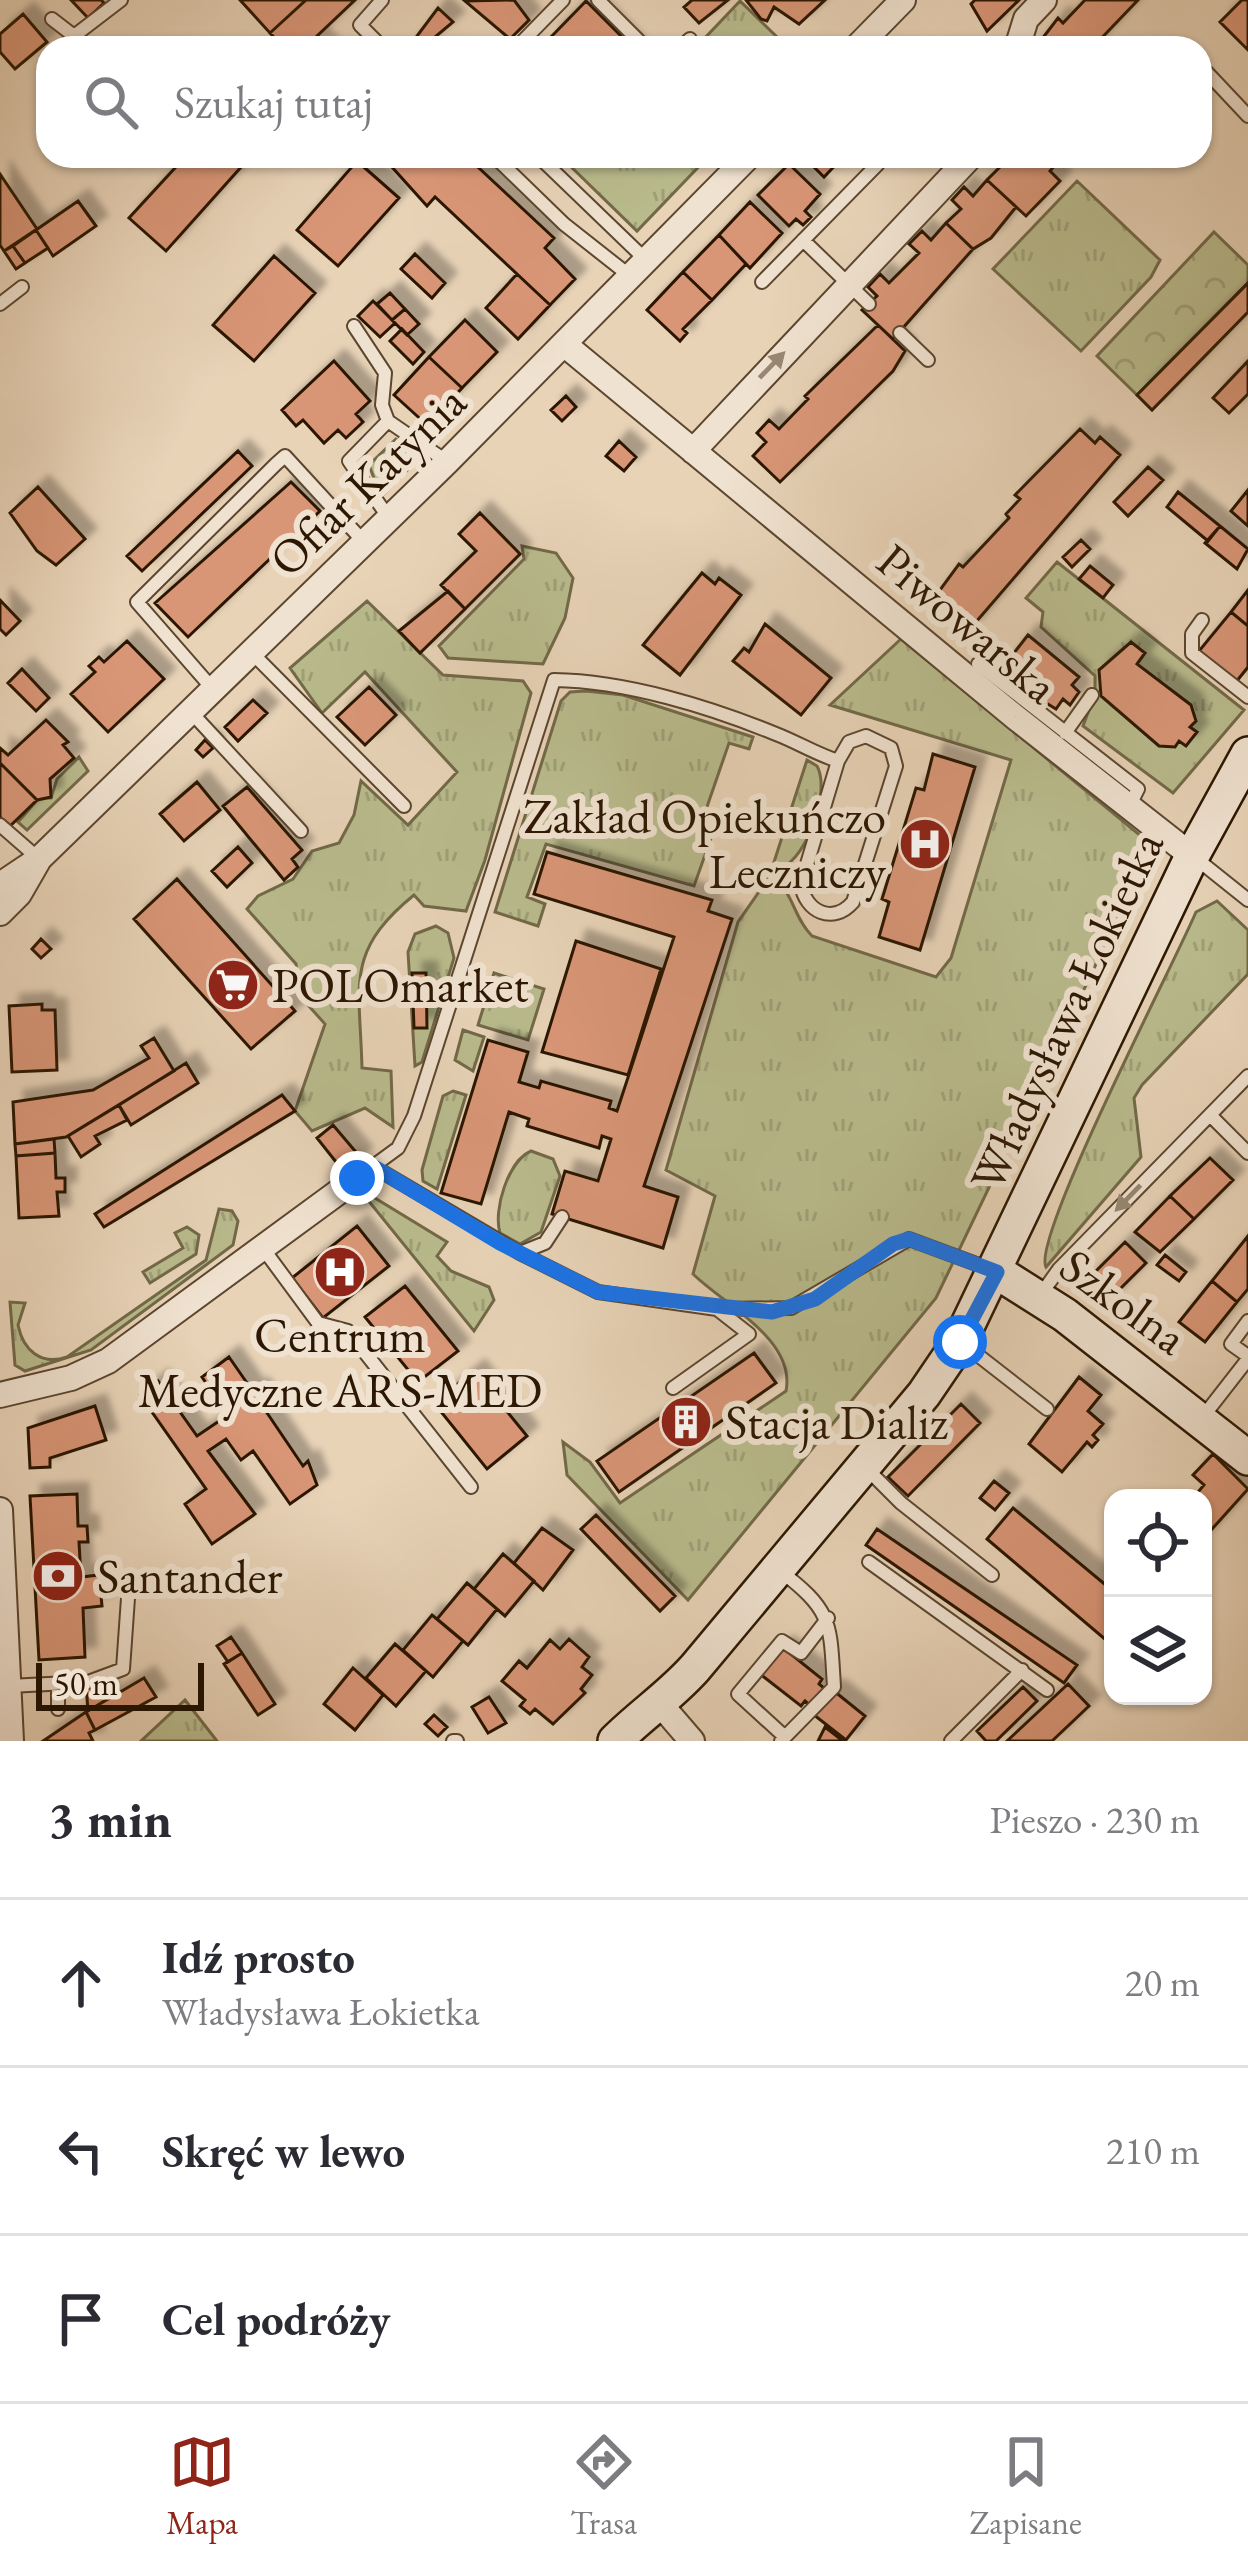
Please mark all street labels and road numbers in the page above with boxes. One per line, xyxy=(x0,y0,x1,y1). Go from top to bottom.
street label: Ofiar Katynia xyxy=(255,370,479,589)
street label: Piwowarska xyxy=(865,529,1072,717)
street label: Władysława Łokietka xyxy=(955,820,1177,1201)
street label: Szkolna xyxy=(1048,1234,1200,1368)

